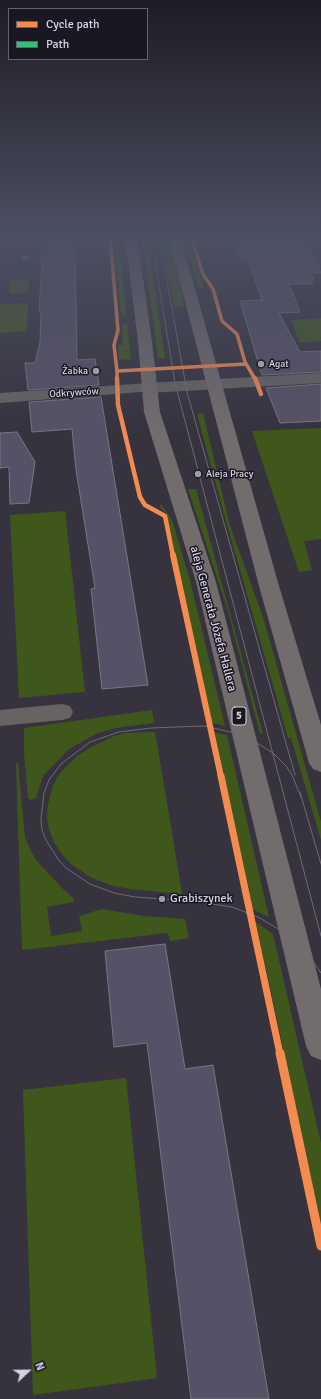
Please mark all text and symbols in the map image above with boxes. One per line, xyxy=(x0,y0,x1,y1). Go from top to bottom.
legend xyxy=(8,8,148,60)
text: Cycle path xyxy=(46,17,99,32)
text: Path xyxy=(46,37,69,52)
place label: Agat xyxy=(269,358,289,370)
marker: Agat xyxy=(256,359,266,369)
place label: Żabka xyxy=(62,365,88,377)
marker: Żabka xyxy=(91,366,101,376)
street label: Odkrywców xyxy=(49,385,99,401)
place label: Aleja Pracy xyxy=(206,468,253,480)
marker: Aleja Pracy xyxy=(193,469,203,479)
street label: aleja Generała Józefa Hallera xyxy=(187,545,239,693)
road number: 5 xyxy=(232,707,246,725)
place label: Grabiszynek xyxy=(170,892,232,906)
marker: Grabiszynek xyxy=(157,894,167,904)
north arrow xyxy=(8,1351,48,1391)
text: N xyxy=(32,1360,47,1372)

